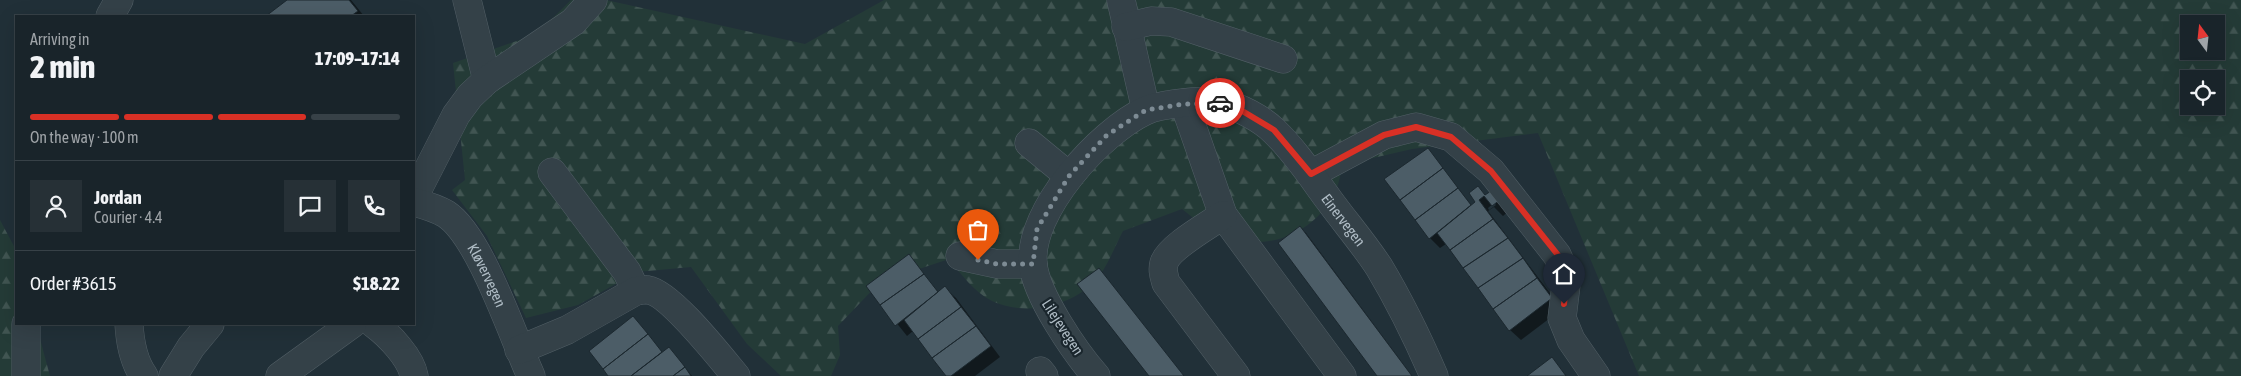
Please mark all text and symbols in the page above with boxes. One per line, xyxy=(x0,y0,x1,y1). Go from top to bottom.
north arrow xyxy=(2180,15,2225,60)
map controls xyxy=(2180,15,2225,115)
text: Arriving in xyxy=(30,30,90,48)
text: 17:09–17:14 xyxy=(315,47,400,69)
text: 2 min xyxy=(30,48,95,85)
button: locate xyxy=(2180,70,2225,115)
courier xyxy=(1195,78,1245,128)
icon: car xyxy=(1206,89,1234,117)
text: On the way · 100 m xyxy=(30,128,139,146)
button: person xyxy=(30,180,82,232)
button: chat xyxy=(284,180,336,232)
button: phone xyxy=(348,180,400,232)
text: Jordan xyxy=(94,186,142,208)
street label: Einervegen xyxy=(1319,190,1369,249)
text: Courier · 4.4 xyxy=(94,208,163,226)
pin xyxy=(957,209,999,260)
icon: bag xyxy=(964,216,992,244)
street label: Kløvervegen xyxy=(465,240,510,309)
pin xyxy=(1543,253,1585,304)
icon: home xyxy=(1550,260,1578,288)
text: Order #3615 xyxy=(30,272,117,294)
text: $18.22 xyxy=(353,272,400,294)
street label: Lilejevegen xyxy=(1039,296,1087,358)

